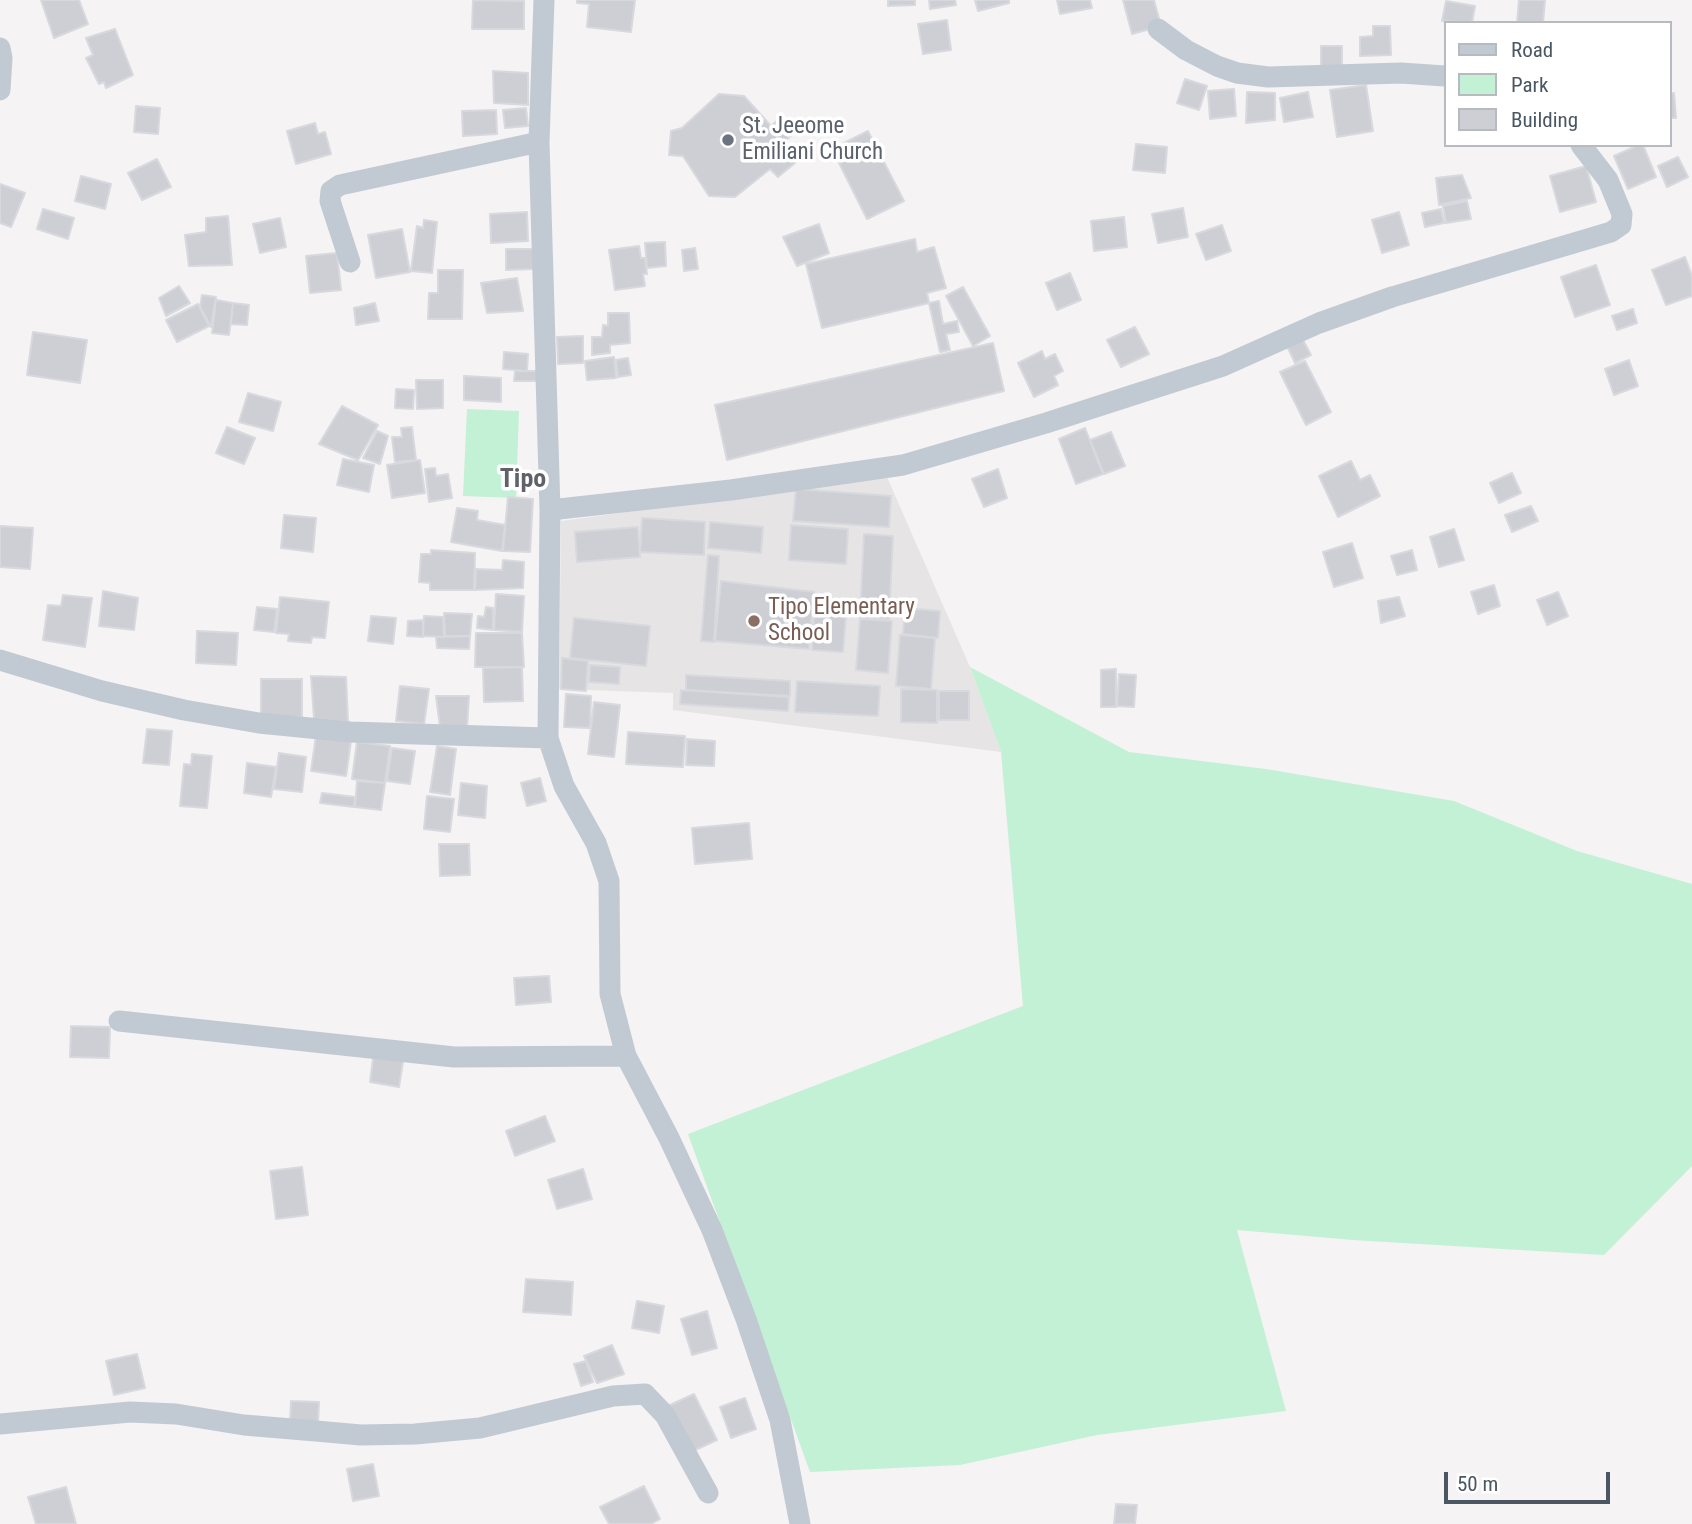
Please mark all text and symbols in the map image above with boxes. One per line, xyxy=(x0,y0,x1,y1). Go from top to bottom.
legend xyxy=(1444,21,1671,147)
text: Road xyxy=(1511,38,1553,62)
text: Park xyxy=(1511,73,1548,97)
text: Building xyxy=(1511,108,1578,132)
place label: St. Jeeome Emiliani Church xyxy=(742,113,883,167)
marker: St. Jeeome Emiliani Church xyxy=(720,132,736,148)
district label: Tipo xyxy=(500,464,546,496)
place label: Tipo Elementary School xyxy=(768,594,915,648)
marker: Tipo Elementary School xyxy=(746,613,762,629)
scale bar xyxy=(1447,1458,1613,1502)
text: 50 m xyxy=(1457,1472,1498,1496)

